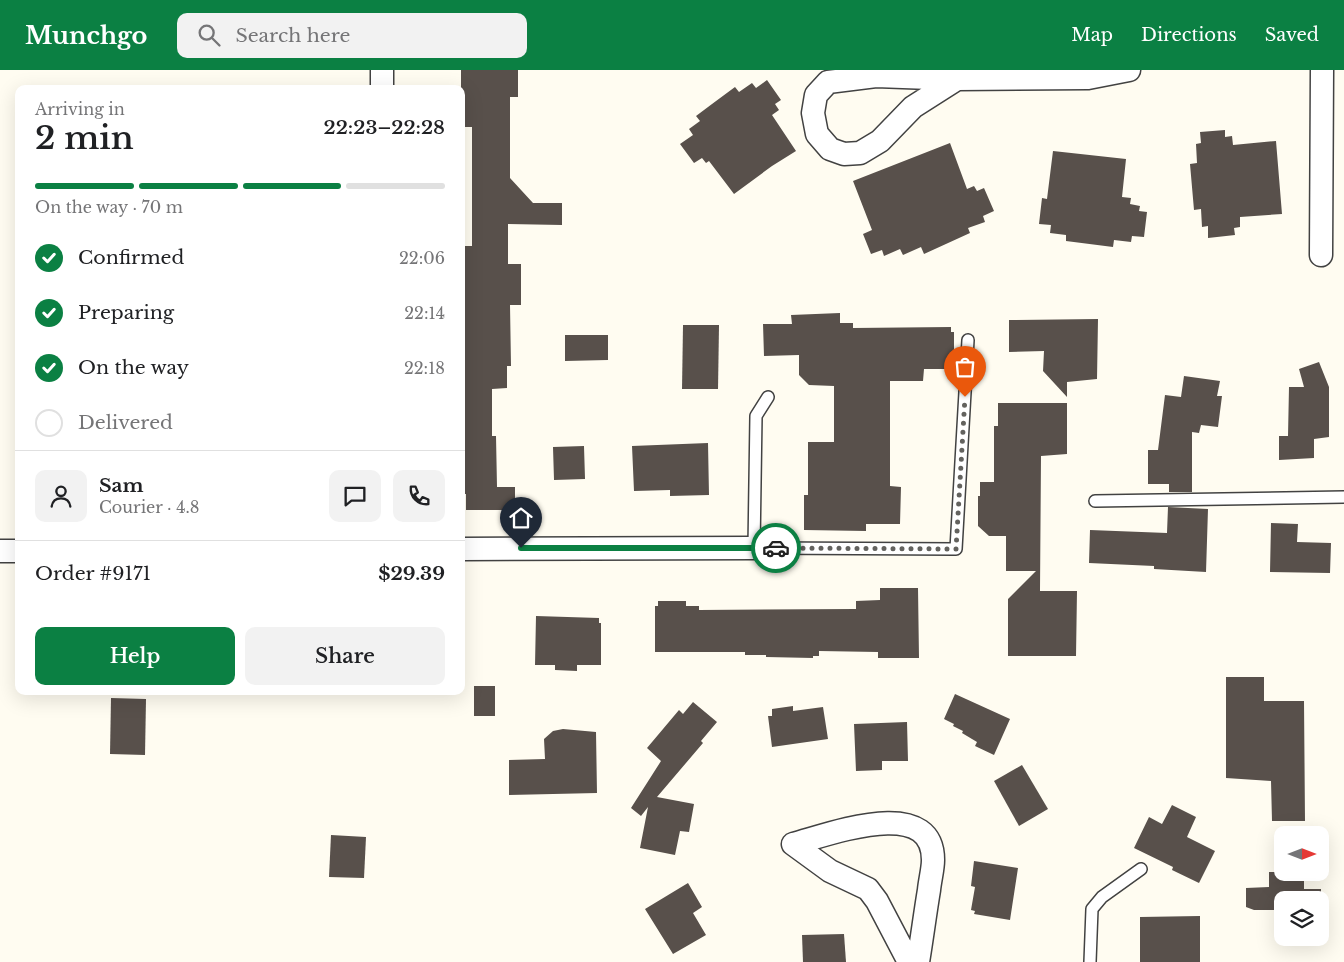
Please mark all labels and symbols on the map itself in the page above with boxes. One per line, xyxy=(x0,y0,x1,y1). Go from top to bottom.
pin xyxy=(944,346,986,397)
pin xyxy=(500,497,542,548)
courier xyxy=(751,523,801,573)
north arrow xyxy=(1274,826,1329,881)

